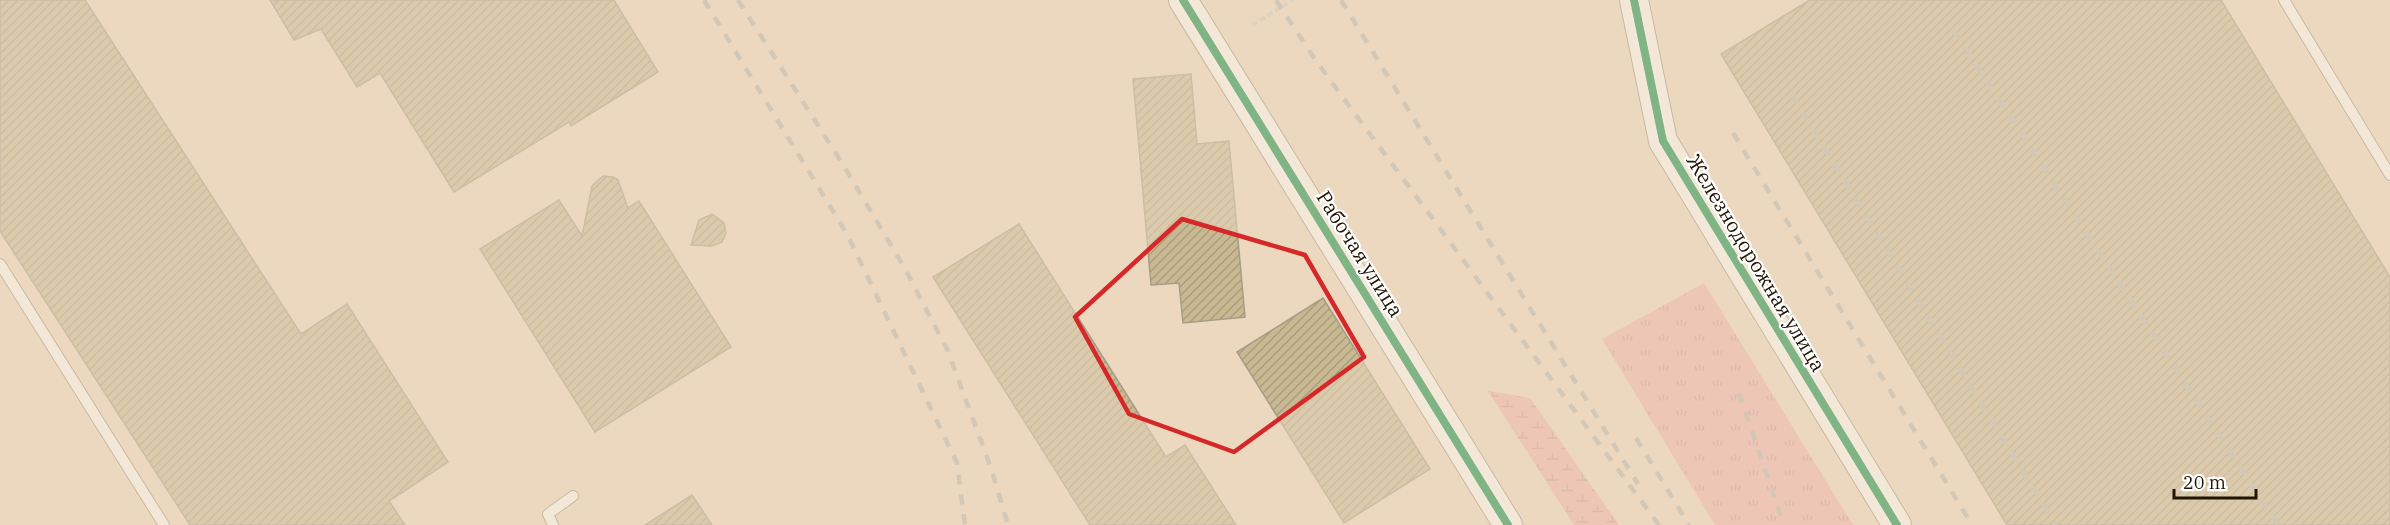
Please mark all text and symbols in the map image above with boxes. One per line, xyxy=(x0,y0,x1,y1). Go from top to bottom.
street label: Железнодорожная улица xyxy=(1681,149,1832,377)
street label: Рабочая улица xyxy=(1311,185,1410,322)
scale bar xyxy=(2174,462,2256,500)
text: 20 m xyxy=(2183,471,2226,494)

